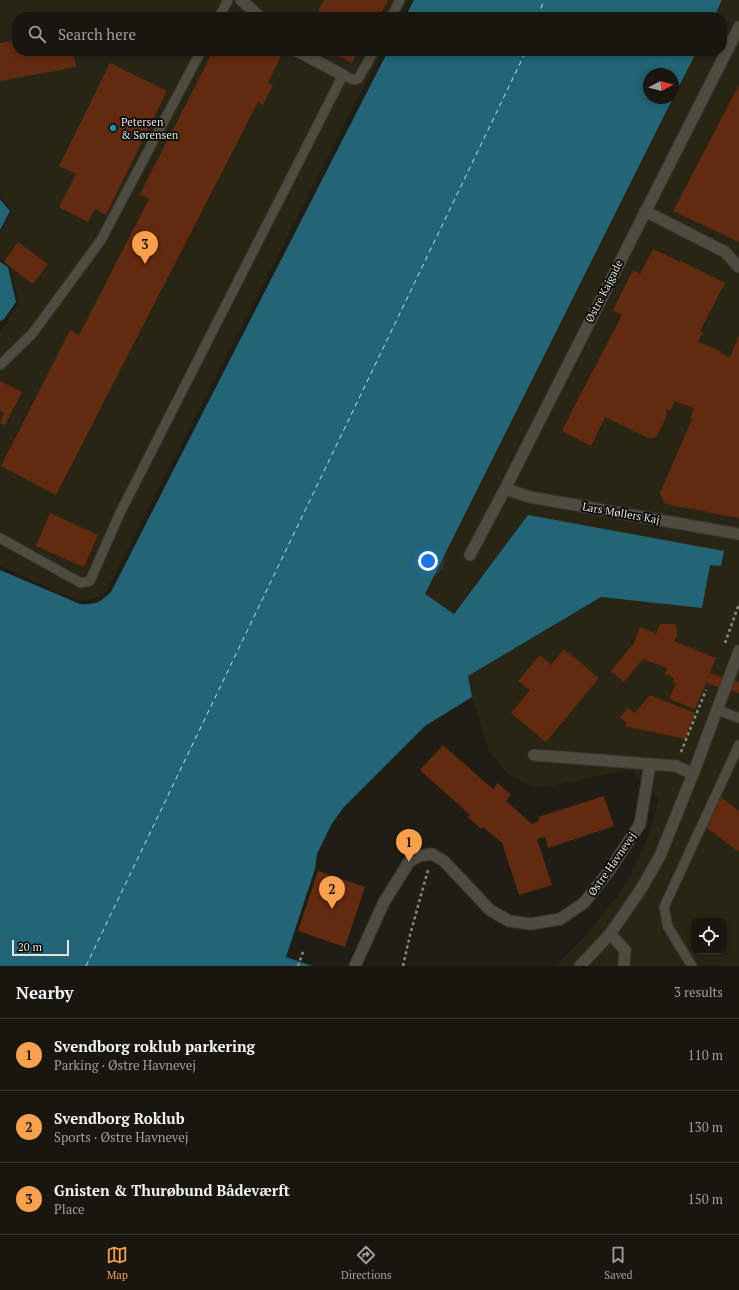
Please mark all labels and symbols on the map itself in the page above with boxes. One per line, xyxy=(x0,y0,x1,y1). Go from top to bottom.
north arrow xyxy=(643,68,679,104)
place label: Petersen & Sørensen xyxy=(121,115,179,142)
marker: Petersen & Sørensen xyxy=(108,123,118,133)
pin: 3 xyxy=(132,231,158,264)
street label: Østre Kajgade xyxy=(582,257,626,325)
street label: Lars Møllers Kaj xyxy=(581,499,661,527)
your location xyxy=(418,551,438,571)
pin: 1 xyxy=(396,829,422,862)
street label: Østre Havnevej xyxy=(585,829,639,899)
pin: 2 xyxy=(319,876,345,909)
scale bar xyxy=(12,938,69,957)

